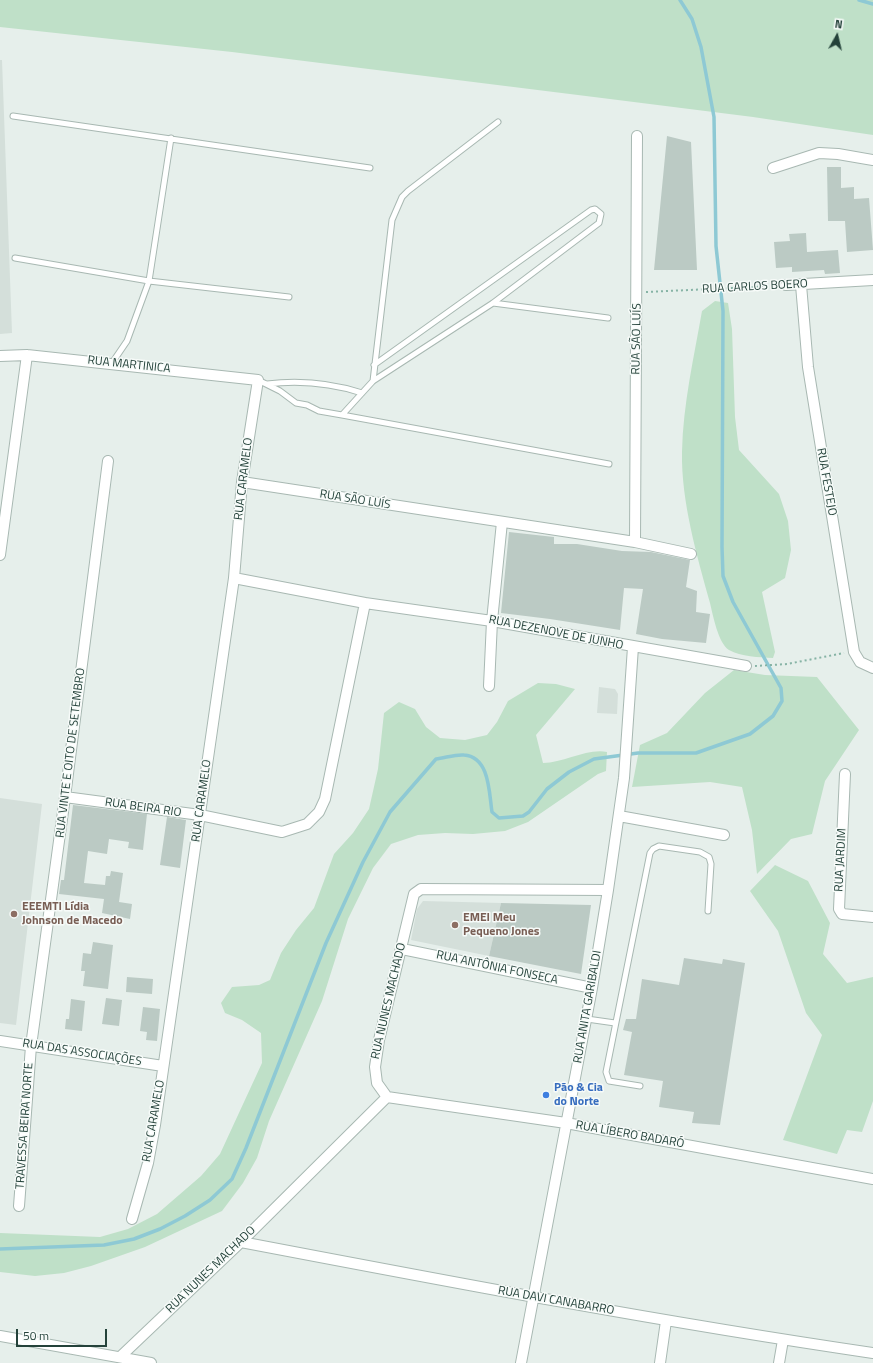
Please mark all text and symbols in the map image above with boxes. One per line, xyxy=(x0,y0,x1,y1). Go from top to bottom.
north arrow xyxy=(817,16,857,56)
text: N xyxy=(834,16,844,33)
street label: RUA CARLOS BOERO xyxy=(702,277,808,297)
street label: RUA SÃO LUÍS xyxy=(629,303,645,375)
street label: RUA MARTINICA xyxy=(87,353,171,377)
street label: RUA CARAMELO xyxy=(232,437,256,521)
street label: RUA FESTEJO xyxy=(813,447,839,517)
street label: RUA SÃO LUÍS xyxy=(319,487,391,513)
street label: RUA DEZENOVE DE JUNHO xyxy=(488,613,624,653)
street label: RUA VINTE E OITO DE SETEMBRO xyxy=(53,667,89,839)
street label: RUA CARAMELO xyxy=(189,759,215,843)
street label: RUA BEIRA RIO xyxy=(104,795,182,821)
street label: RUA JARDIM xyxy=(832,828,850,892)
place label: EEEMTI Lídia Johnson de Macedo xyxy=(22,900,123,928)
marker: EEEMTI Lídia Johnson de Macedo xyxy=(9,909,19,919)
place label: EMEI Meu Pequeno Jones xyxy=(463,911,539,939)
marker: EMEI Meu Pequeno Jones xyxy=(450,920,460,930)
street label: RUA NUNES MACHADO xyxy=(369,941,409,1061)
street label: RUA ANTÔNIA FONSECA xyxy=(435,948,559,988)
street label: RUA ANITA GARIBALDI xyxy=(571,949,605,1065)
street label: RUA DAS ASSOCIAÇÕES xyxy=(21,1036,143,1070)
street label: TRAVESSA BEIRA NORTE xyxy=(13,1062,37,1190)
street label: RUA CARAMELO xyxy=(140,1079,168,1163)
place label: Pão & Cia do Norte xyxy=(554,1081,603,1109)
marker: Pão & Cia do Norte xyxy=(541,1090,551,1100)
street label: RUA LÍBERO BADARÓ xyxy=(575,1118,685,1152)
street label: RUA NUNES MACHADO xyxy=(163,1223,259,1317)
street label: RUA DAVI CANABARRO xyxy=(497,1284,615,1318)
scale bar xyxy=(18,1321,109,1347)
text: 50 m xyxy=(23,1326,49,1345)

